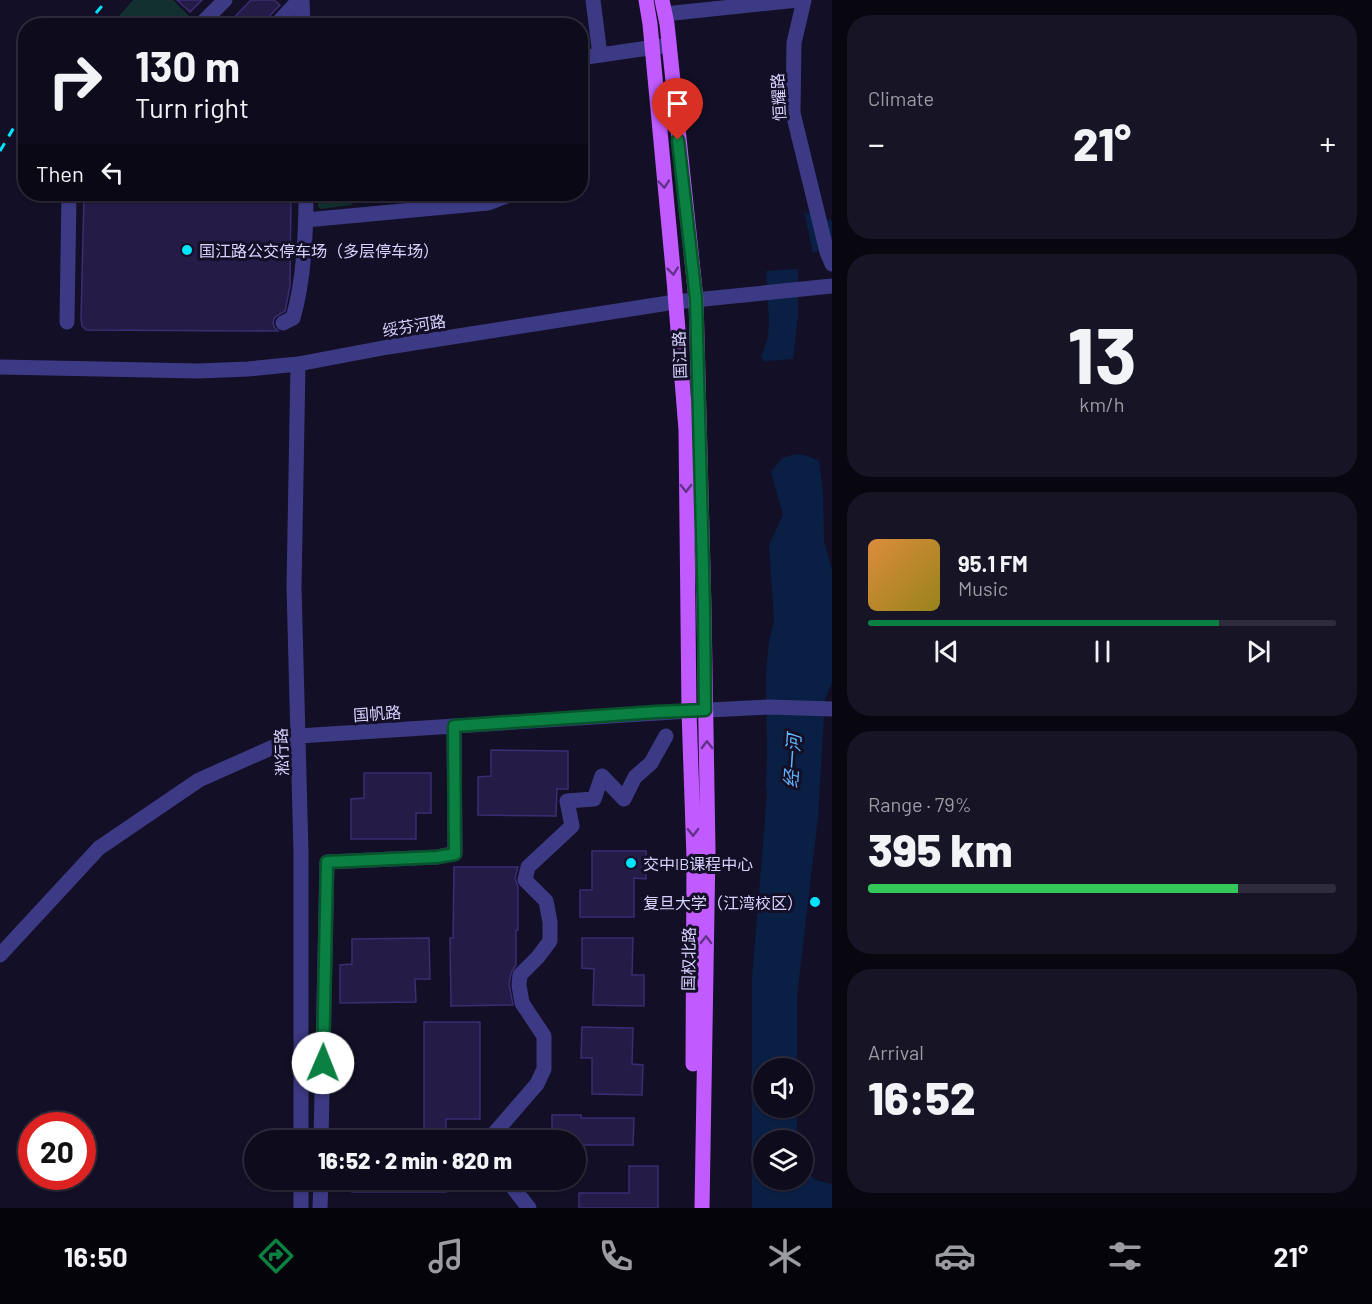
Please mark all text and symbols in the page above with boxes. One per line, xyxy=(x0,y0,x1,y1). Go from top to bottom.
text: 130 m xyxy=(135,40,240,90)
icon: right xyxy=(36,42,114,120)
street label: 恒耀路 xyxy=(767,73,789,121)
pin xyxy=(652,78,703,140)
text: Climate xyxy=(868,86,934,110)
icon: arrive xyxy=(661,87,694,120)
text: Turn right xyxy=(135,91,249,123)
text: 21° xyxy=(1073,116,1131,170)
text: − xyxy=(868,123,885,163)
text: + xyxy=(1319,123,1336,163)
icon: left xyxy=(96,156,129,189)
text: Then xyxy=(36,160,84,186)
one-way arrow xyxy=(657,179,670,188)
place label: 国江路公交停车场（多层停车场） xyxy=(199,241,439,260)
marker: 国江路公交停车场（多层停车场） xyxy=(180,243,194,257)
one-way arrow xyxy=(666,266,679,276)
text: 13 xyxy=(1067,306,1137,400)
street label: 绥芬河路 xyxy=(381,311,447,339)
street label: 国江路 xyxy=(669,331,689,379)
text: km/h xyxy=(1079,392,1125,416)
one-way arrow xyxy=(680,484,693,493)
text: 95.1 FM xyxy=(958,550,1028,576)
text: Music xyxy=(958,576,1008,600)
icon: previous xyxy=(930,635,963,668)
icon: pause xyxy=(1086,635,1119,668)
icon: next xyxy=(1242,635,1275,668)
street label: 国帆路 xyxy=(352,702,402,724)
street label: 淞行路 xyxy=(271,728,291,776)
water label: 经一河 xyxy=(779,730,805,789)
one-way arrow xyxy=(700,740,713,749)
text: Range · 79% xyxy=(868,792,972,816)
text: 395 km xyxy=(868,822,1013,876)
one-way arrow xyxy=(687,827,700,836)
place label: 交中IB课程中心 xyxy=(643,854,753,873)
marker: 交中IB课程中心 xyxy=(624,856,638,870)
place label: 复旦大学（江湾校区） xyxy=(643,893,803,912)
marker: 复旦大学（江湾校区） xyxy=(808,895,822,909)
street label: 国权北路 xyxy=(678,927,698,991)
one-way arrow xyxy=(700,935,712,944)
position arrow xyxy=(291,1031,355,1095)
text: Arrival xyxy=(868,1040,924,1064)
map controls xyxy=(753,1058,813,1190)
button: sound xyxy=(753,1058,813,1118)
text: 16:52 xyxy=(868,1070,975,1124)
speed limit sign: 20 xyxy=(18,1112,96,1190)
button: layers xyxy=(753,1130,813,1190)
text: 16:52 · 2 min · 820 m xyxy=(318,1147,512,1173)
icon: directions xyxy=(255,1235,297,1277)
icon: music xyxy=(425,1235,467,1277)
icon: phone xyxy=(595,1235,637,1277)
icon: climate xyxy=(764,1235,806,1277)
icon: car xyxy=(934,1235,976,1277)
icon: filters xyxy=(1104,1235,1146,1277)
text: 16:50 xyxy=(64,1240,128,1272)
text: 21° xyxy=(1273,1240,1308,1272)

